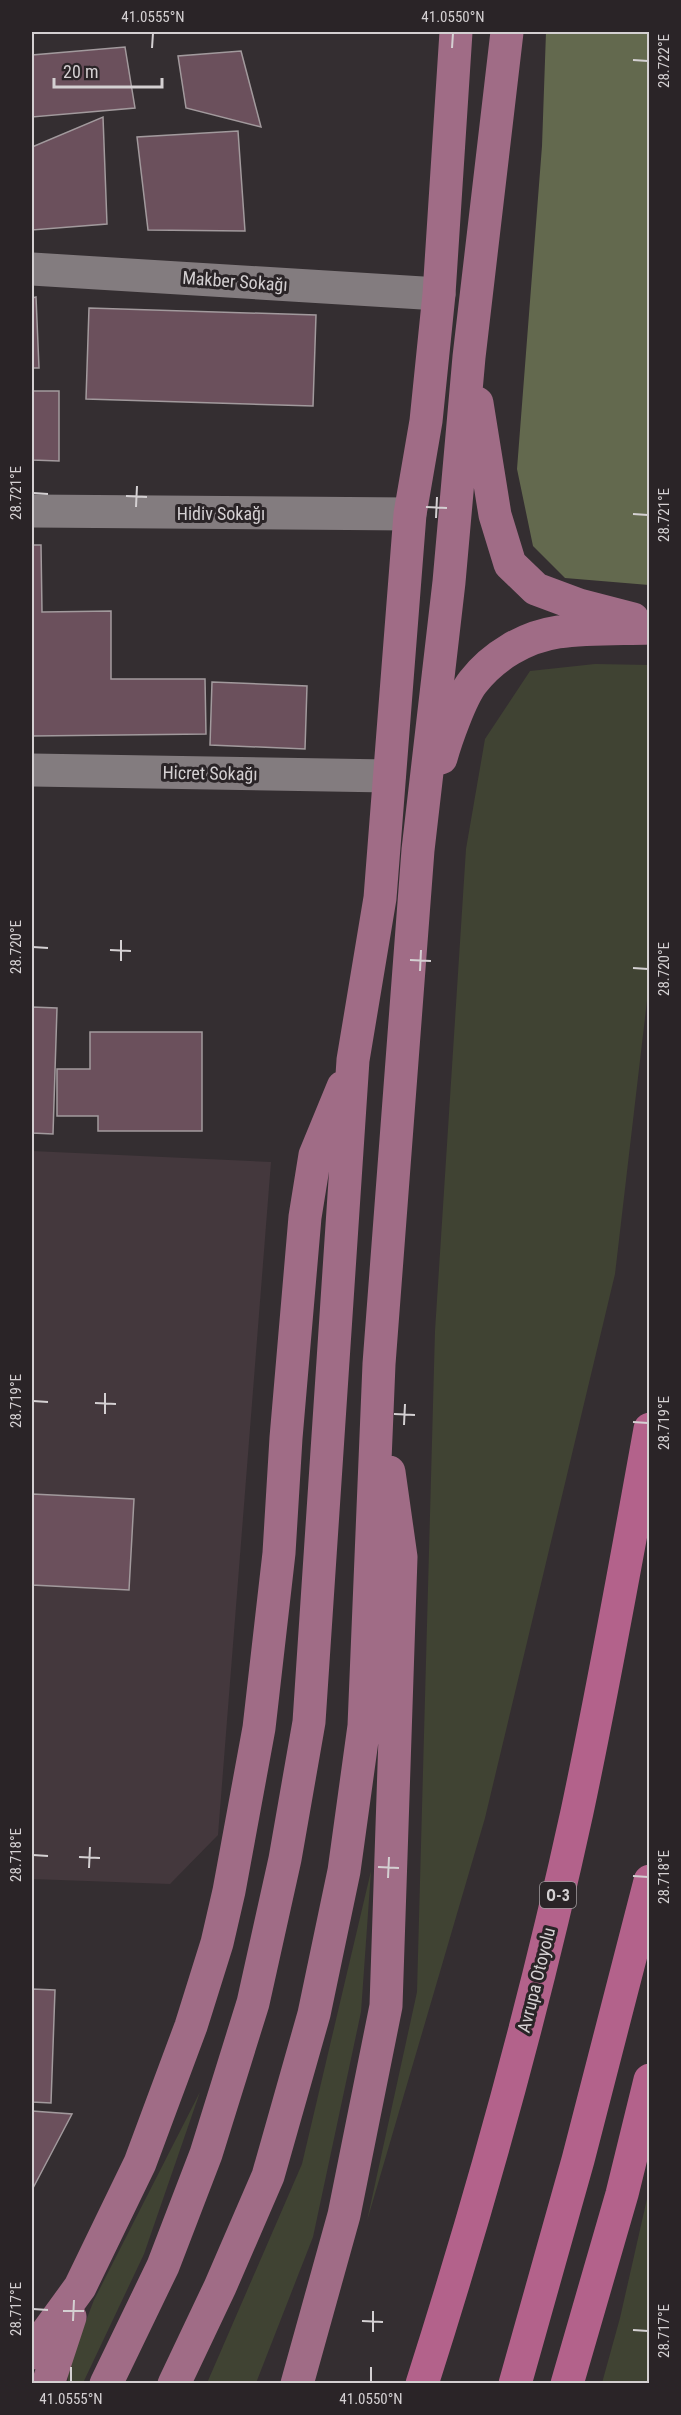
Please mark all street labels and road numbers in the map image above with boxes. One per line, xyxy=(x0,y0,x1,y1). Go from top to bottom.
street label: Makber Sokağı xyxy=(182,267,288,295)
street label: Hidiv Sokağı xyxy=(177,503,265,524)
street label: Hicret Sokağı xyxy=(162,762,258,784)
road number: O-3 xyxy=(540,1882,576,1908)
street label: Avrupa Otoyolu xyxy=(513,1925,559,2035)

